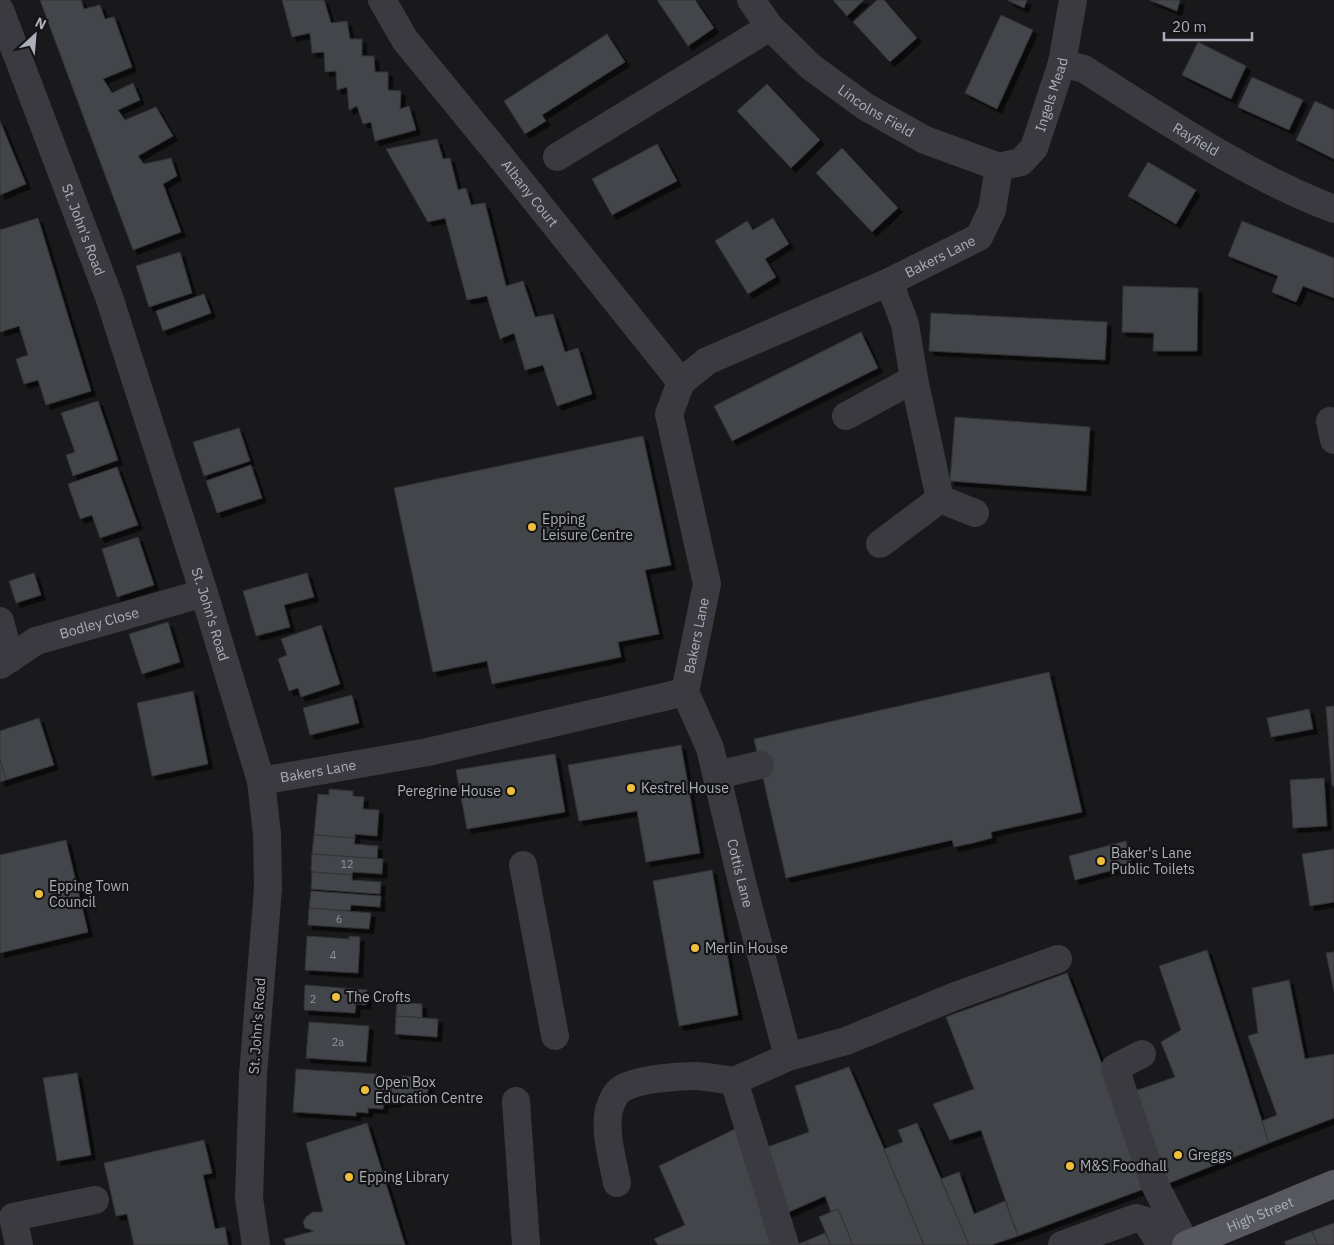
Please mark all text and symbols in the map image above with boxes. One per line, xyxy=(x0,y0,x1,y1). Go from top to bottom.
north arrow xyxy=(10,10,60,60)
scale bar xyxy=(1164,10,1252,42)
text: N xyxy=(32,13,49,34)
text: 20 m xyxy=(1172,17,1207,36)
street label: Ingels Mead xyxy=(1031,56,1072,134)
street label: Lincolns Field xyxy=(835,81,917,141)
street label: Rayfield xyxy=(1170,118,1222,160)
street label: Albany Court xyxy=(498,156,562,231)
street label: St. John's Road xyxy=(58,181,109,278)
street label: Bakers Lane xyxy=(902,231,979,282)
place label: Epping Leisure Centre xyxy=(542,510,633,544)
marker: Epping Leisure Centre xyxy=(526,521,538,533)
street label: St. John's Road xyxy=(187,565,233,663)
street label: Bakers Lane xyxy=(680,596,713,675)
street label: Bodley Close xyxy=(57,603,141,643)
street label: Bakers Lane xyxy=(279,756,358,787)
place label: Kestrel House xyxy=(641,779,729,797)
place label: Peregrine House xyxy=(397,782,501,800)
marker: Kestrel House xyxy=(625,782,637,794)
marker: Peregrine House xyxy=(505,785,517,797)
street label: Cottis Lane xyxy=(723,837,757,910)
place label: Baker's Lane Public Toilets xyxy=(1111,844,1195,878)
marker: Baker's Lane Public Toilets xyxy=(1095,855,1107,867)
house number: 12 xyxy=(340,857,354,871)
place label: Epping Town Council xyxy=(49,877,129,911)
marker: Epping Town Council xyxy=(33,888,45,900)
house number: 6 xyxy=(336,912,342,926)
place label: Merlin House xyxy=(705,939,788,957)
marker: Merlin House xyxy=(689,942,701,954)
house number: 4 xyxy=(330,948,337,962)
street label: St. John's Road xyxy=(245,977,269,1075)
place label: The Crofts xyxy=(346,988,411,1006)
marker: The Crofts xyxy=(330,991,342,1003)
house number: 2 xyxy=(310,992,316,1006)
house number: 2a xyxy=(332,1035,344,1049)
place label: Open Box Education Centre xyxy=(375,1073,483,1107)
marker: Open Box Education Centre xyxy=(359,1084,371,1096)
place label: Greggs xyxy=(1188,1146,1232,1164)
marker: Greggs xyxy=(1172,1149,1184,1161)
place label: M&S Foodhall xyxy=(1080,1157,1167,1175)
marker: M&S Foodhall xyxy=(1064,1160,1076,1172)
place label: Epping Library xyxy=(359,1168,449,1186)
marker: Epping Library xyxy=(343,1171,355,1183)
street label: High Street xyxy=(1224,1193,1296,1236)

